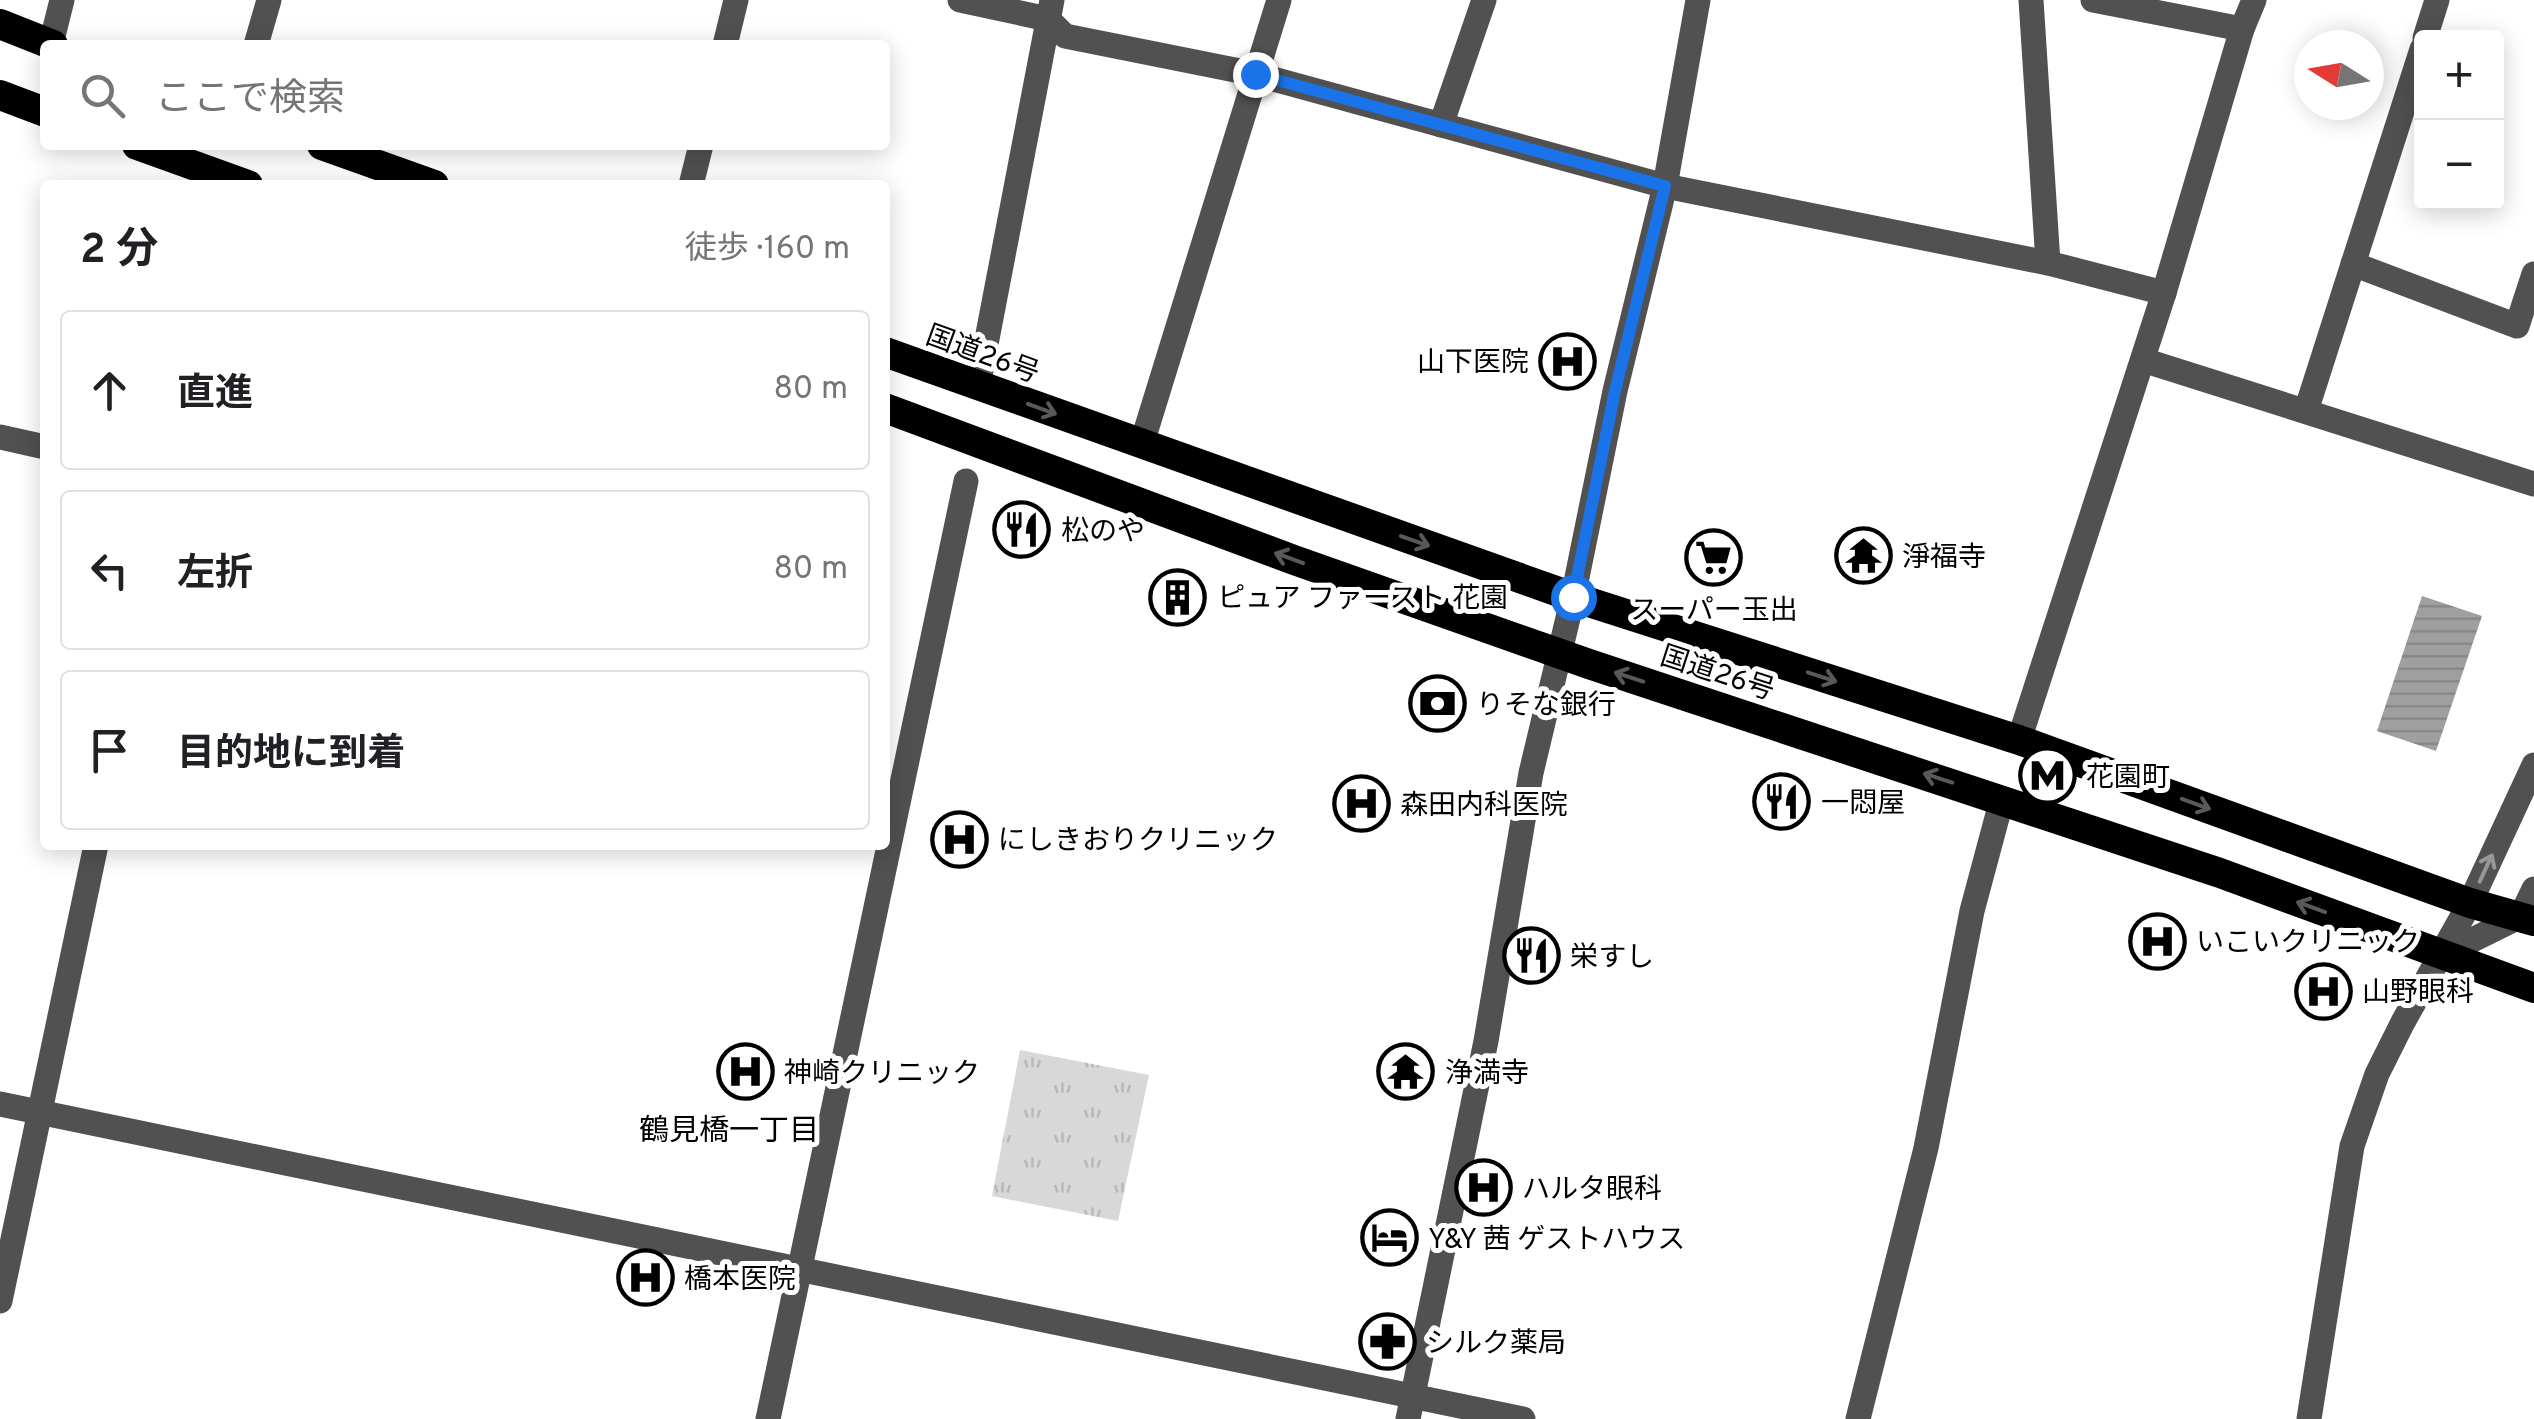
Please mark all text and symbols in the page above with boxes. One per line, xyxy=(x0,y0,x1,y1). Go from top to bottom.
north arrow xyxy=(2294,30,2384,120)
map controls xyxy=(2414,30,2504,210)
button: + xyxy=(2414,30,2504,120)
search box xyxy=(40,40,890,150)
route end xyxy=(1233,52,1279,98)
icon: search xyxy=(75,68,130,123)
text: ここで検索 xyxy=(155,76,345,125)
button: − xyxy=(2414,120,2504,210)
text: 2 分 xyxy=(80,225,158,278)
text: 徒歩 · 160 m xyxy=(685,230,850,270)
street label: 国道26号 xyxy=(920,319,1044,393)
hospital icon: 山下医院 xyxy=(1538,331,1598,391)
place label: 山下医院 xyxy=(1417,346,1529,382)
icon: ahead xyxy=(82,363,137,418)
text: 80 m xyxy=(774,370,848,410)
text: 直進 xyxy=(177,371,253,420)
one-way arrow xyxy=(1026,401,1057,419)
restaurant icon: 松のや xyxy=(992,500,1052,560)
place label: 松のや xyxy=(1061,515,1145,551)
temple icon: 淨福寺 xyxy=(1833,526,1893,586)
supermarket icon: スーパー玉出 xyxy=(1684,528,1744,588)
one-way arrow xyxy=(1398,533,1429,551)
place label: 淨福寺 xyxy=(1902,541,1986,577)
icon: left xyxy=(82,543,137,598)
one-way arrow xyxy=(1274,548,1305,566)
text: 80 m xyxy=(774,550,848,590)
text: 左折 xyxy=(177,551,253,600)
building icon: ピュア ファースト 花園 xyxy=(1148,567,1208,627)
route start xyxy=(1551,575,1597,621)
place label: ピュア ファースト 花園 xyxy=(1217,582,1508,618)
place label: スーパー玉出 xyxy=(1630,594,1798,630)
street label: 国道26号 xyxy=(1655,640,1779,710)
one-way arrow xyxy=(1613,666,1645,684)
one-way arrow xyxy=(1806,669,1838,687)
bank icon: りそな銀行 xyxy=(1407,674,1467,734)
place label: りそな銀行 xyxy=(1476,689,1616,725)
icon: arrive xyxy=(82,723,137,778)
text: 目的地に到着 xyxy=(177,731,405,780)
metro station icon: 花園町 xyxy=(2017,746,2077,806)
place label: 花園町 xyxy=(2086,761,2170,797)
one-way arrow xyxy=(1922,768,1954,786)
restaurant icon: 一悶屋 xyxy=(1752,772,1812,832)
hospital icon: 森田内科医院 xyxy=(1331,774,1391,834)
place label: 一悶屋 xyxy=(1821,787,1905,823)
place label: 森田内科医院 xyxy=(1400,789,1568,825)
one-way arrow xyxy=(2180,796,2211,814)
hospital icon: にしきおりクリニック xyxy=(929,809,989,869)
place label: にしきおりクリニック xyxy=(998,824,1278,860)
one-way arrow xyxy=(2478,853,2496,884)
one-way arrow xyxy=(2296,897,2327,915)
hospital icon: いこいクリニック xyxy=(2127,911,2187,971)
restaurant icon: 栄すし xyxy=(1501,926,1561,986)
place label: いこいクリニック xyxy=(2196,926,2420,962)
place label: 栄すし xyxy=(1570,941,1654,977)
hospital icon: 山野眼科 xyxy=(2293,961,2353,1021)
place label: 山野眼科 xyxy=(2362,976,2474,1012)
hospital icon: 神崎クリニック xyxy=(715,1042,775,1102)
temple icon: 浄満寺 xyxy=(1376,1042,1436,1102)
place label: 神崎クリニック xyxy=(784,1057,980,1093)
place label: 浄満寺 xyxy=(1445,1057,1529,1093)
district label: 鶴見橋一丁目 xyxy=(639,1114,819,1151)
hospital icon: ハルタ眼科 xyxy=(1453,1158,1513,1218)
place label: ハルタ眼科 xyxy=(1522,1173,1662,1209)
hotel icon: Y&Y 茜 ゲストハウス xyxy=(1359,1208,1419,1268)
place label: Y&Y 茜 ゲストハウス xyxy=(1428,1223,1685,1259)
hospital icon: 橋本医院 xyxy=(615,1248,675,1308)
place label: 橋本医院 xyxy=(684,1263,796,1299)
pharmacy icon: シルク薬局 xyxy=(1357,1312,1417,1372)
place label: シルク薬局 xyxy=(1426,1327,1566,1363)

